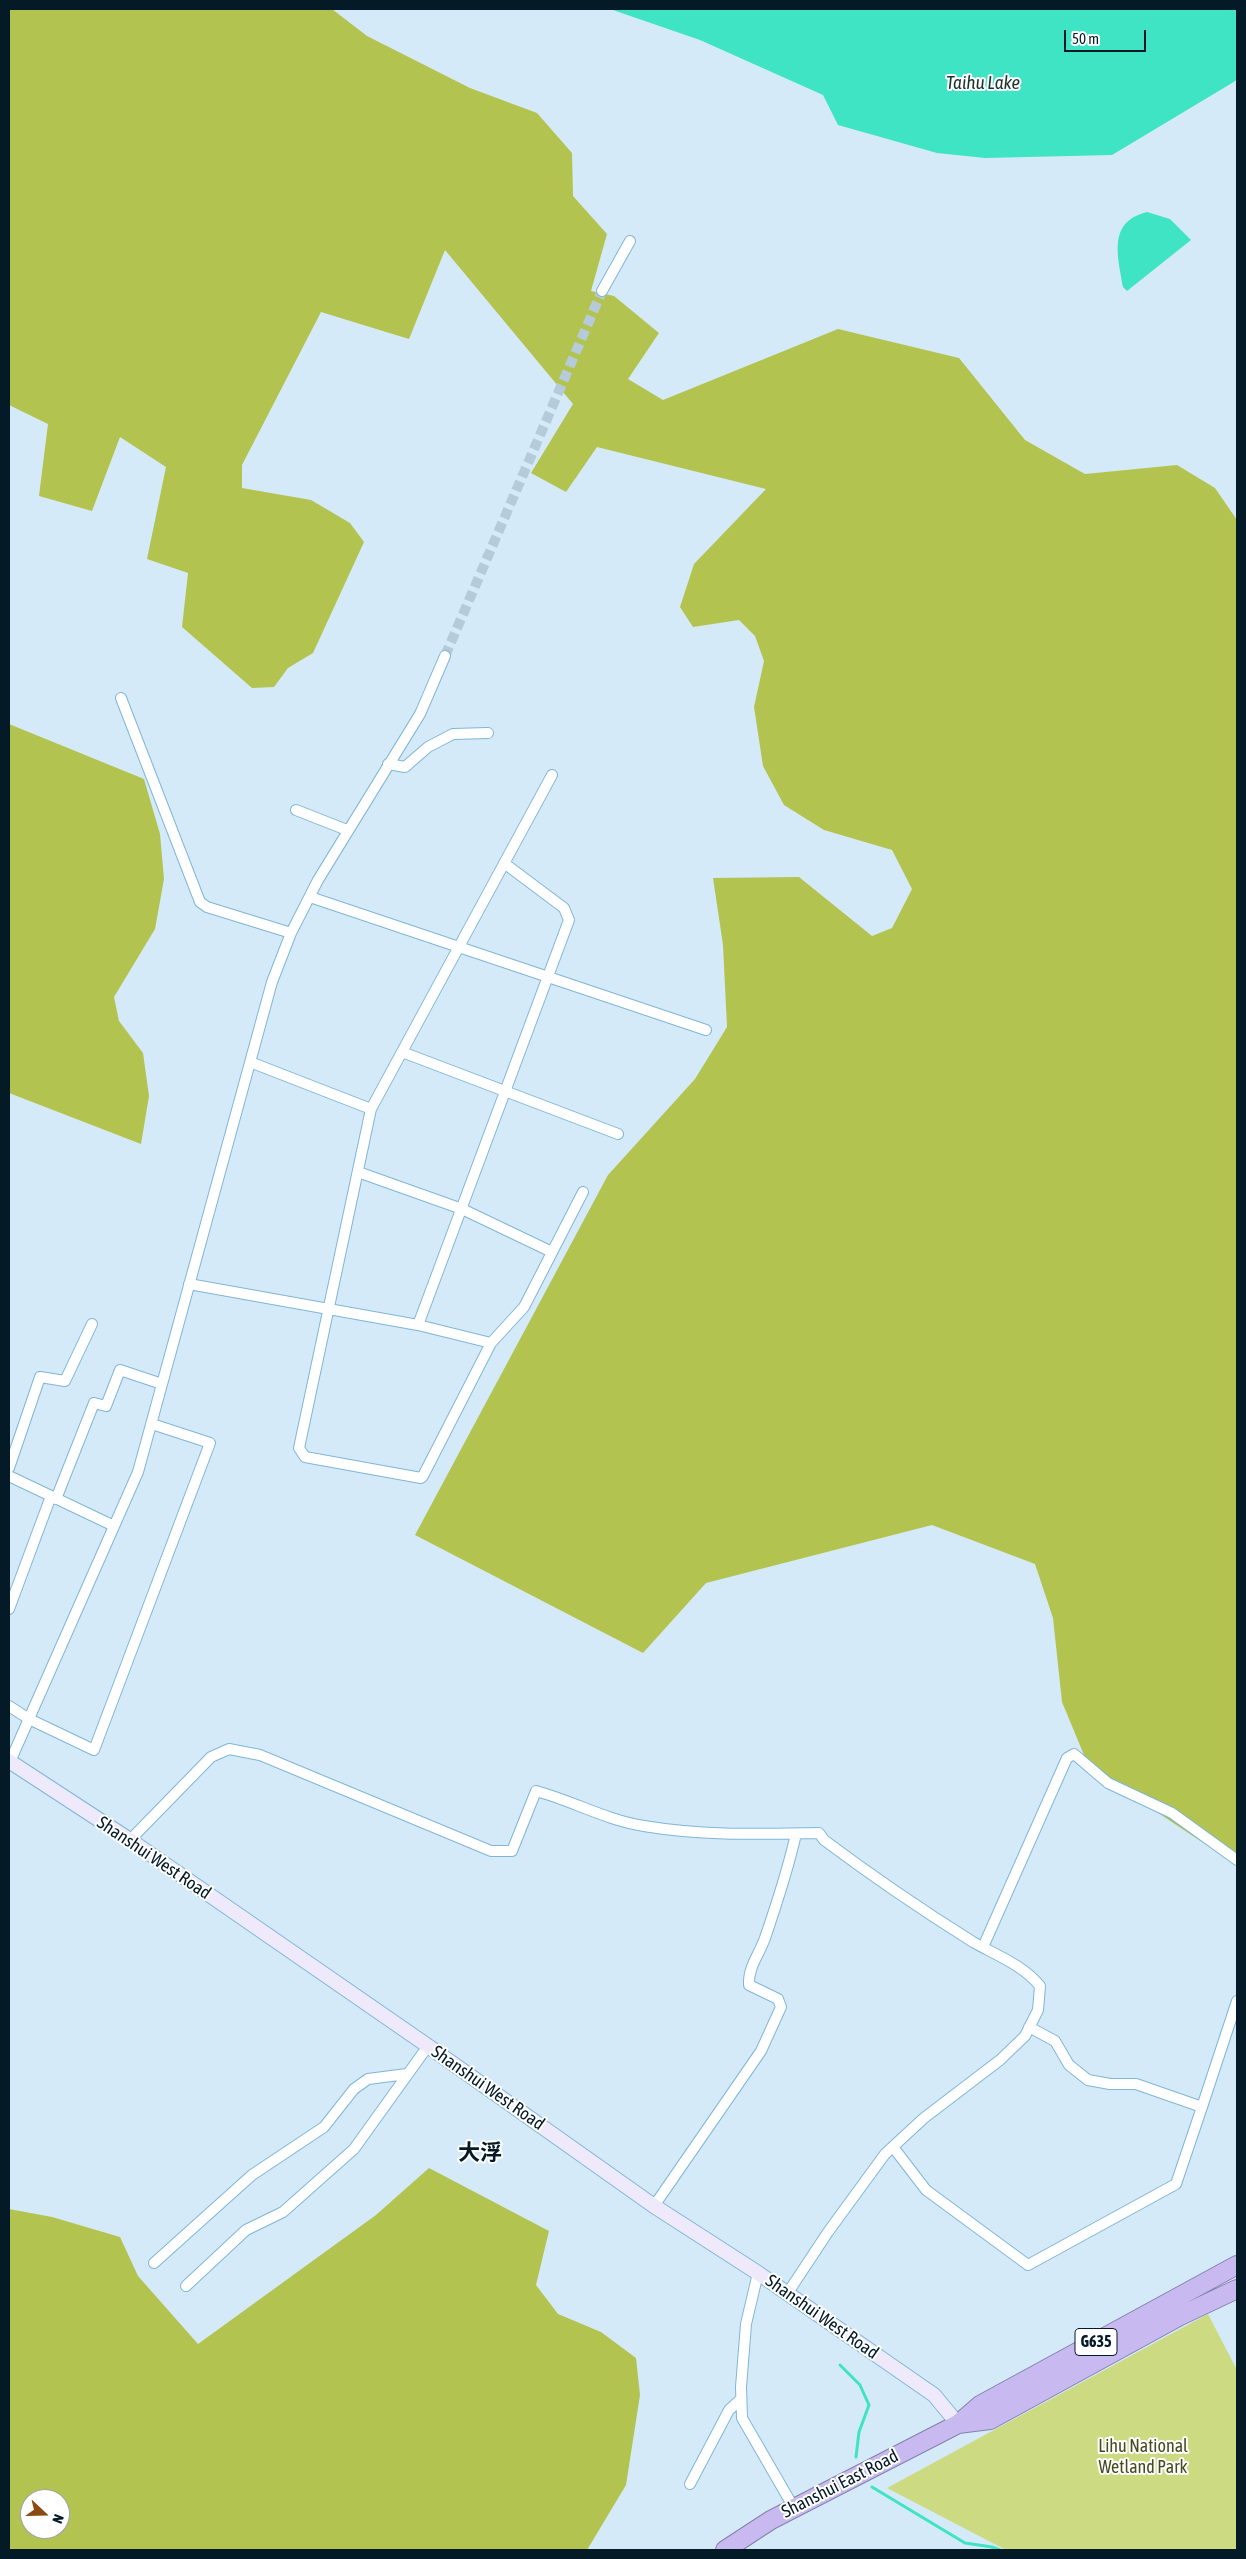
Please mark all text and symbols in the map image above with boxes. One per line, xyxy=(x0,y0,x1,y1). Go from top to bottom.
scale bar xyxy=(1066,20,1148,52)
text: 50 m xyxy=(1072,30,1099,47)
water label: Taihu Lake xyxy=(946,72,1020,94)
street label: Shanshui West Road xyxy=(93,1812,215,1904)
street label: Shanshui West Road xyxy=(427,2041,549,2135)
district label: 大浮 xyxy=(458,2140,502,2166)
street label: Shanshui West Road xyxy=(761,2270,883,2364)
road number: G635 xyxy=(1075,2328,1117,2356)
park label: Lihu National Wetland Park xyxy=(1098,2435,1188,2478)
street label: Shanshui East Road xyxy=(778,2445,902,2523)
north arrow xyxy=(20,2489,70,2539)
text: N xyxy=(49,2512,67,2526)

